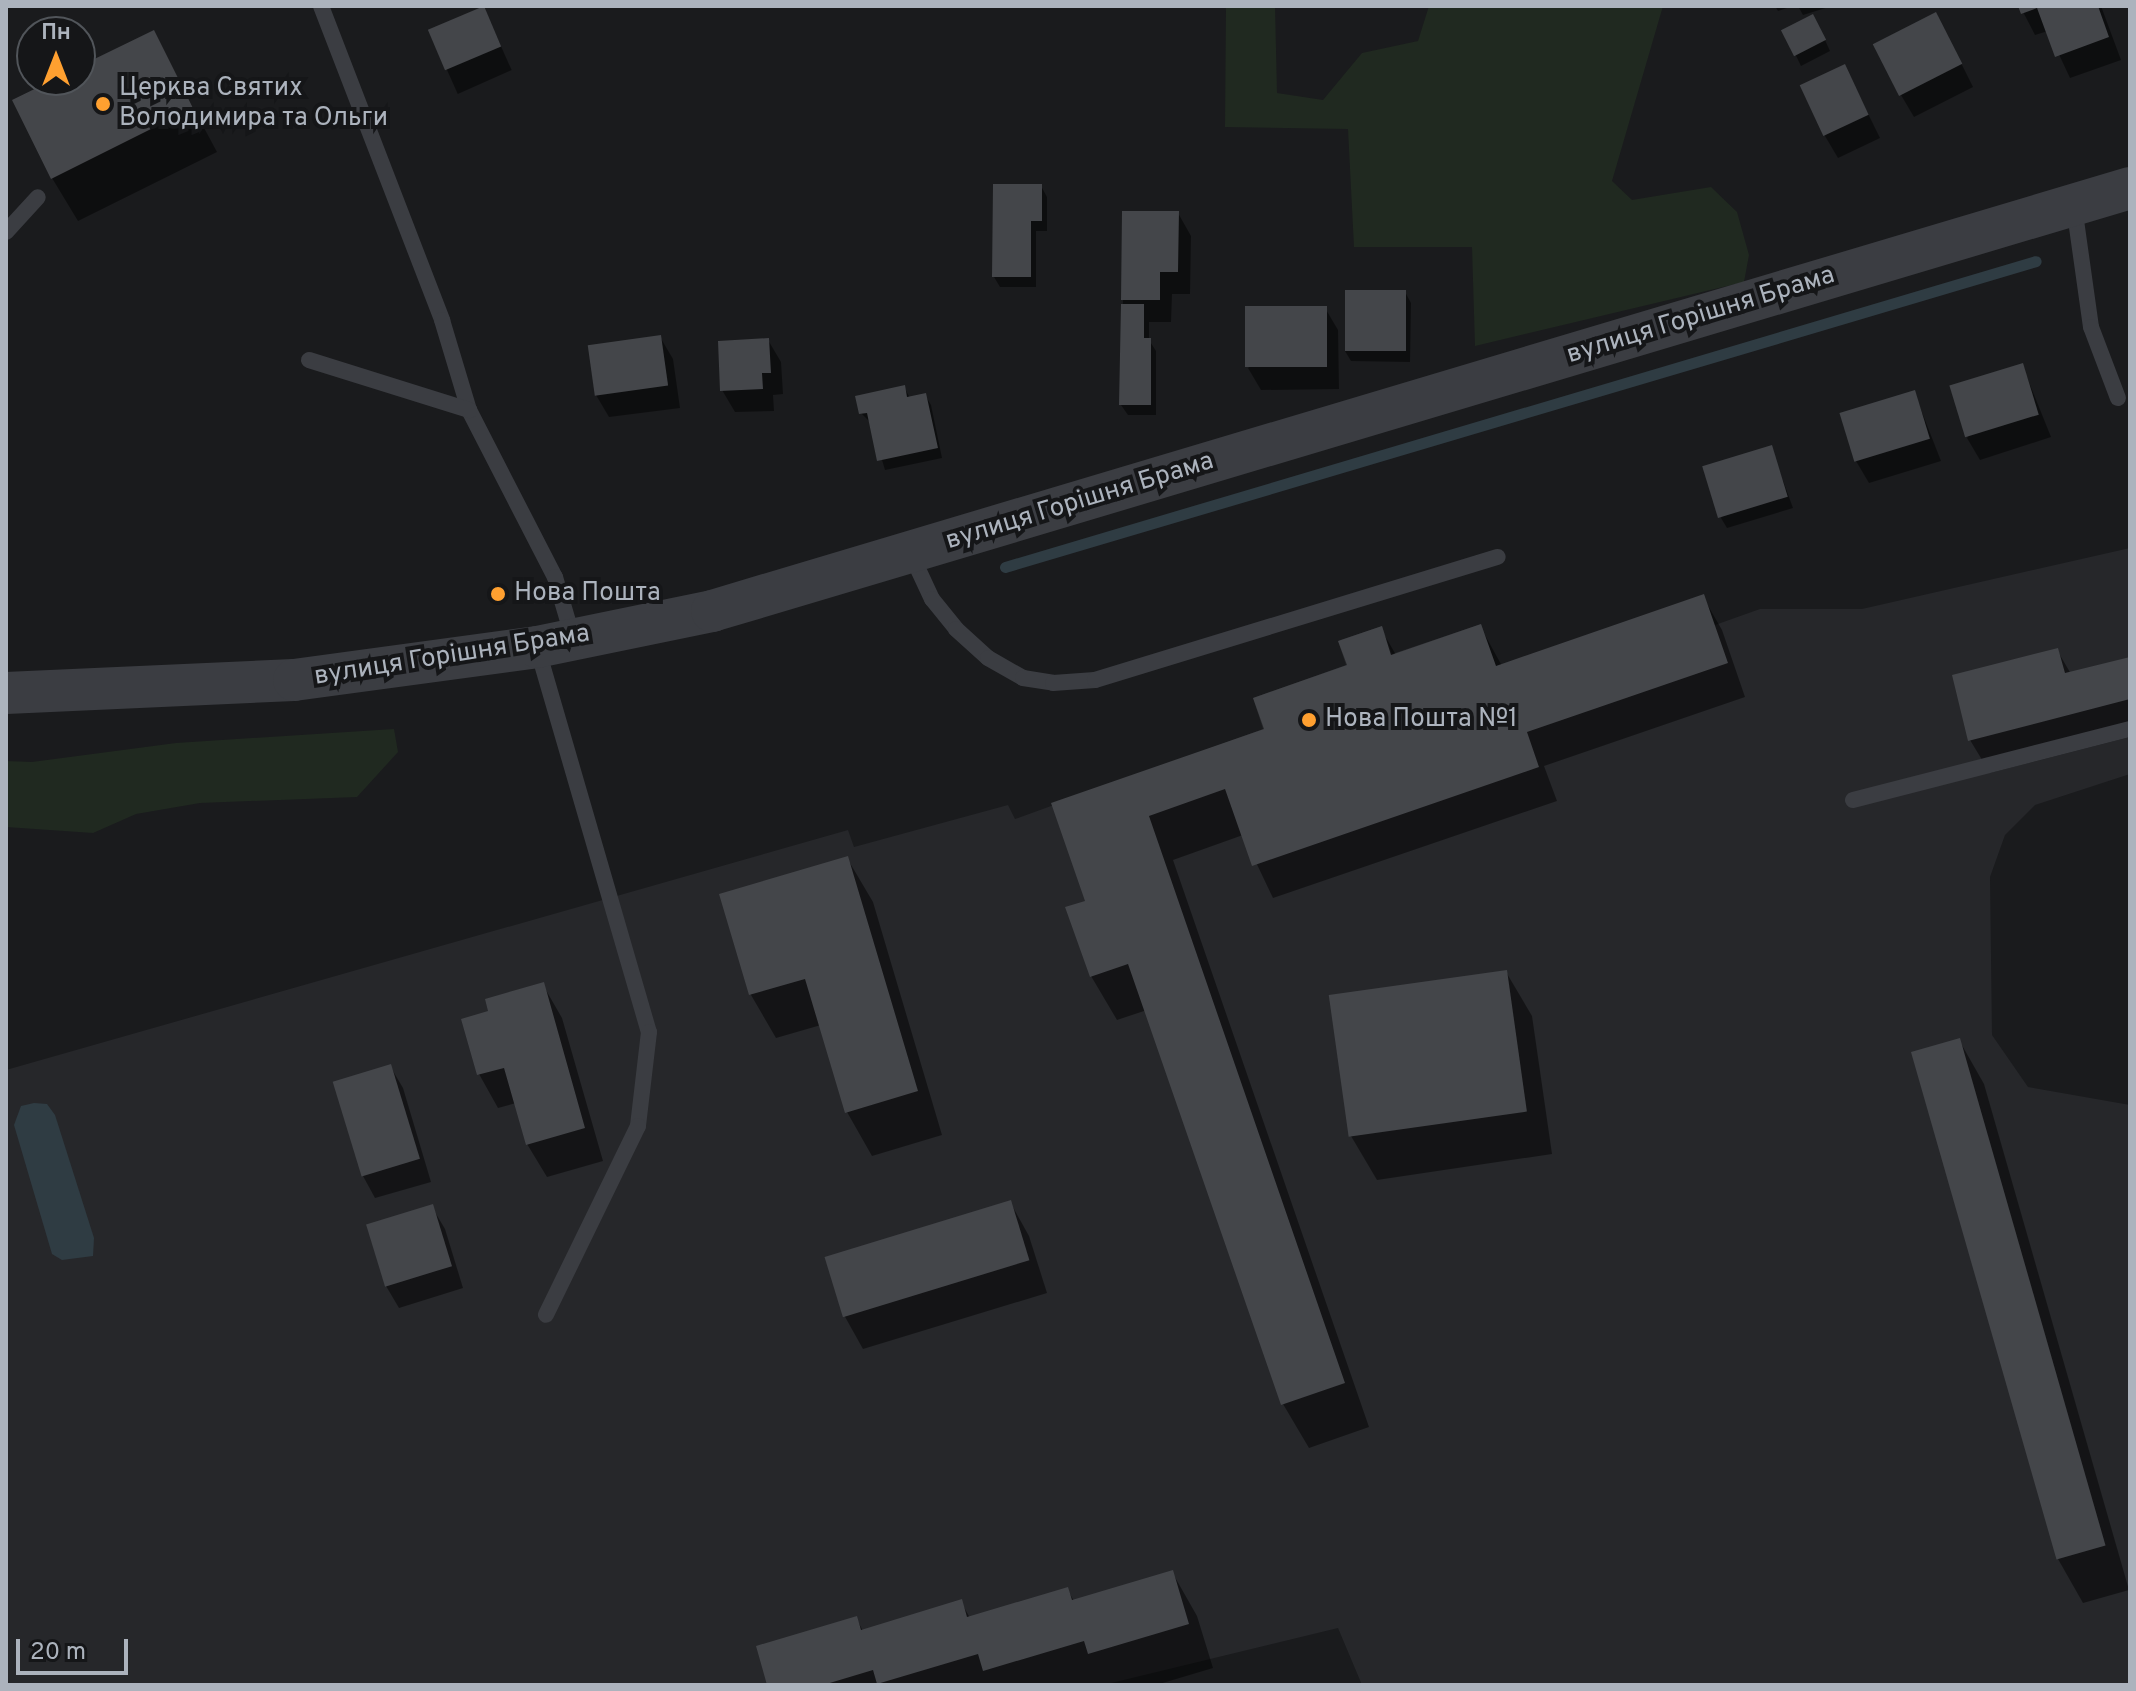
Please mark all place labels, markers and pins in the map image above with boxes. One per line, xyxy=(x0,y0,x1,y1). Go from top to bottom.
place label: Церква Святих Володимира та Ольги xyxy=(119,73,388,134)
marker: Церква Святих Володимира та Ольги xyxy=(94,95,112,113)
place label: Нова Пошта xyxy=(514,578,661,610)
marker: Нова Пошта xyxy=(489,585,507,603)
place label: Нова Пошта №1 xyxy=(1325,704,1518,736)
marker: Нова Пошта №1 xyxy=(1300,711,1318,729)

